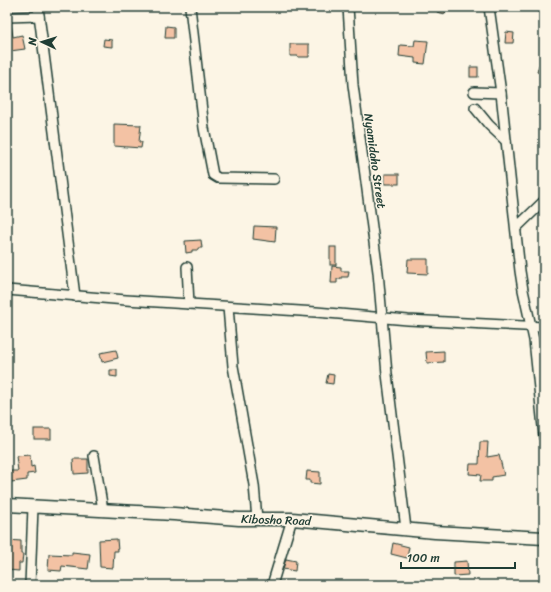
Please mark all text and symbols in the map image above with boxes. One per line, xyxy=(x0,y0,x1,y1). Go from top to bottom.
north arrow xyxy=(22,22,62,62)
text: N xyxy=(23,36,42,47)
street label: Nyamidaho Street xyxy=(357,112,393,210)
street label: Kibosho Road xyxy=(241,508,313,532)
scale bar xyxy=(401,544,515,570)
text: 100 m xyxy=(407,547,440,569)

